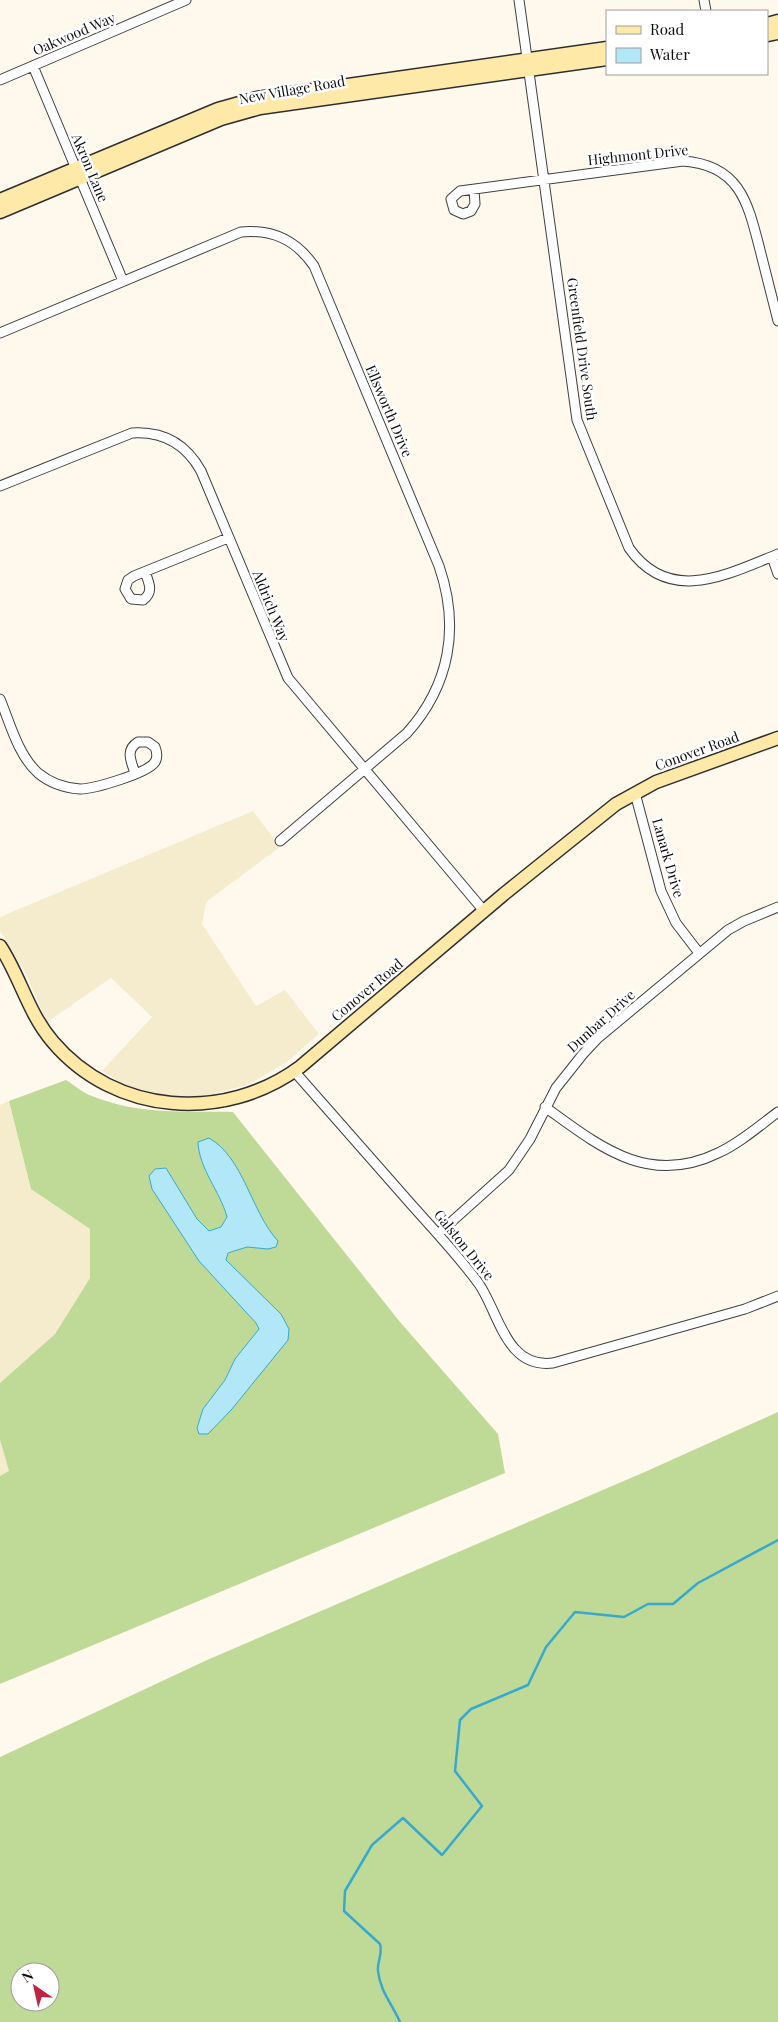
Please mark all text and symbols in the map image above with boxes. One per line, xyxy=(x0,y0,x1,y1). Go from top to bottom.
street label: Oakwood Way xyxy=(30,8,118,60)
legend xyxy=(606,10,768,75)
text: Road xyxy=(650,19,684,39)
text: Water xyxy=(649,44,690,64)
street label: New Village Road xyxy=(237,71,346,108)
street label: Akron Lane xyxy=(67,130,113,205)
street label: Highmont Drive xyxy=(587,140,689,169)
street label: Greenfield Drive South xyxy=(563,276,602,422)
street label: Ellsworth Drive xyxy=(362,362,417,460)
street label: Aldrich Way xyxy=(248,566,294,644)
street label: Conover Road xyxy=(652,727,742,775)
street label: Lanark Drive xyxy=(648,816,689,900)
street label: Conover Road xyxy=(327,954,407,1025)
street label: Dunbar Drive xyxy=(563,985,639,1056)
street label: Galston Drive xyxy=(430,1205,499,1284)
north arrow xyxy=(10,1962,60,2012)
text: N xyxy=(18,1965,37,1987)

